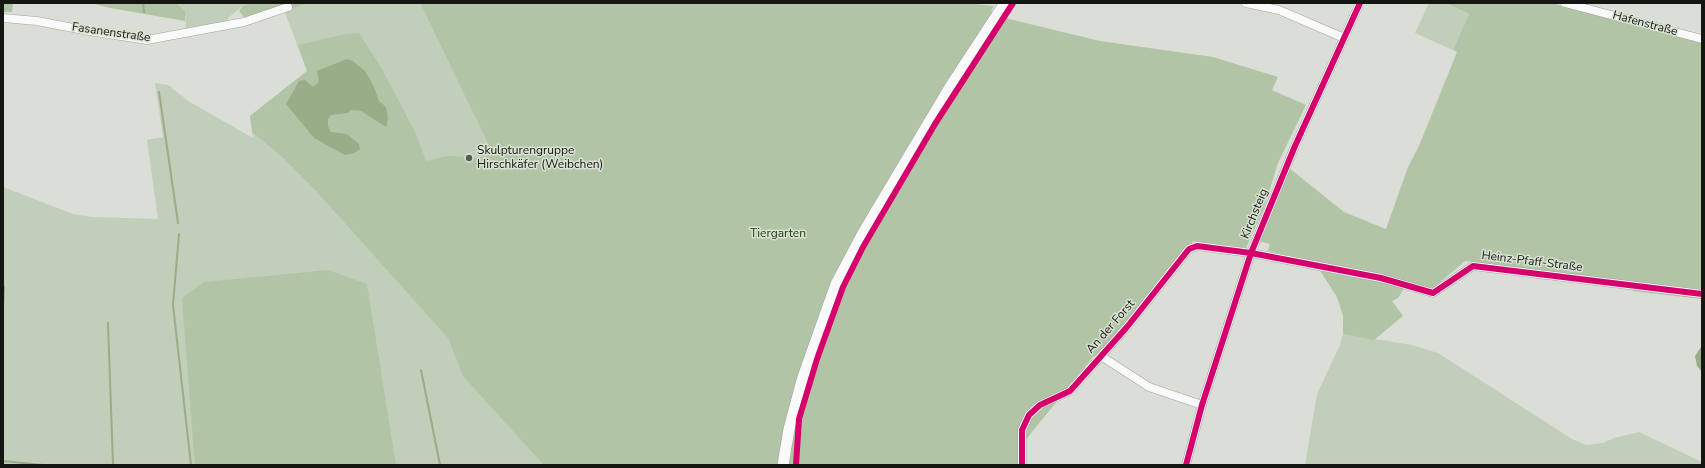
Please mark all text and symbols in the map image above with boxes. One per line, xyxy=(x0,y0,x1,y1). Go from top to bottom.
street label: Hafenstraße xyxy=(1611,8,1679,40)
street label: Fasanenstraße xyxy=(71,20,151,46)
place label: Skulpturengruppe Hirschkäfer (Weibchen) xyxy=(477,144,603,172)
marker: Skulpturengruppe Hirschkäfer (Weibchen) xyxy=(464,153,474,163)
street label: Kirchsteig xyxy=(1238,187,1272,241)
park label: Tiergarten xyxy=(750,227,806,241)
street label: Heinz-Pfaff-Straße xyxy=(1481,249,1583,275)
street label: An der Forst xyxy=(1084,297,1138,357)

